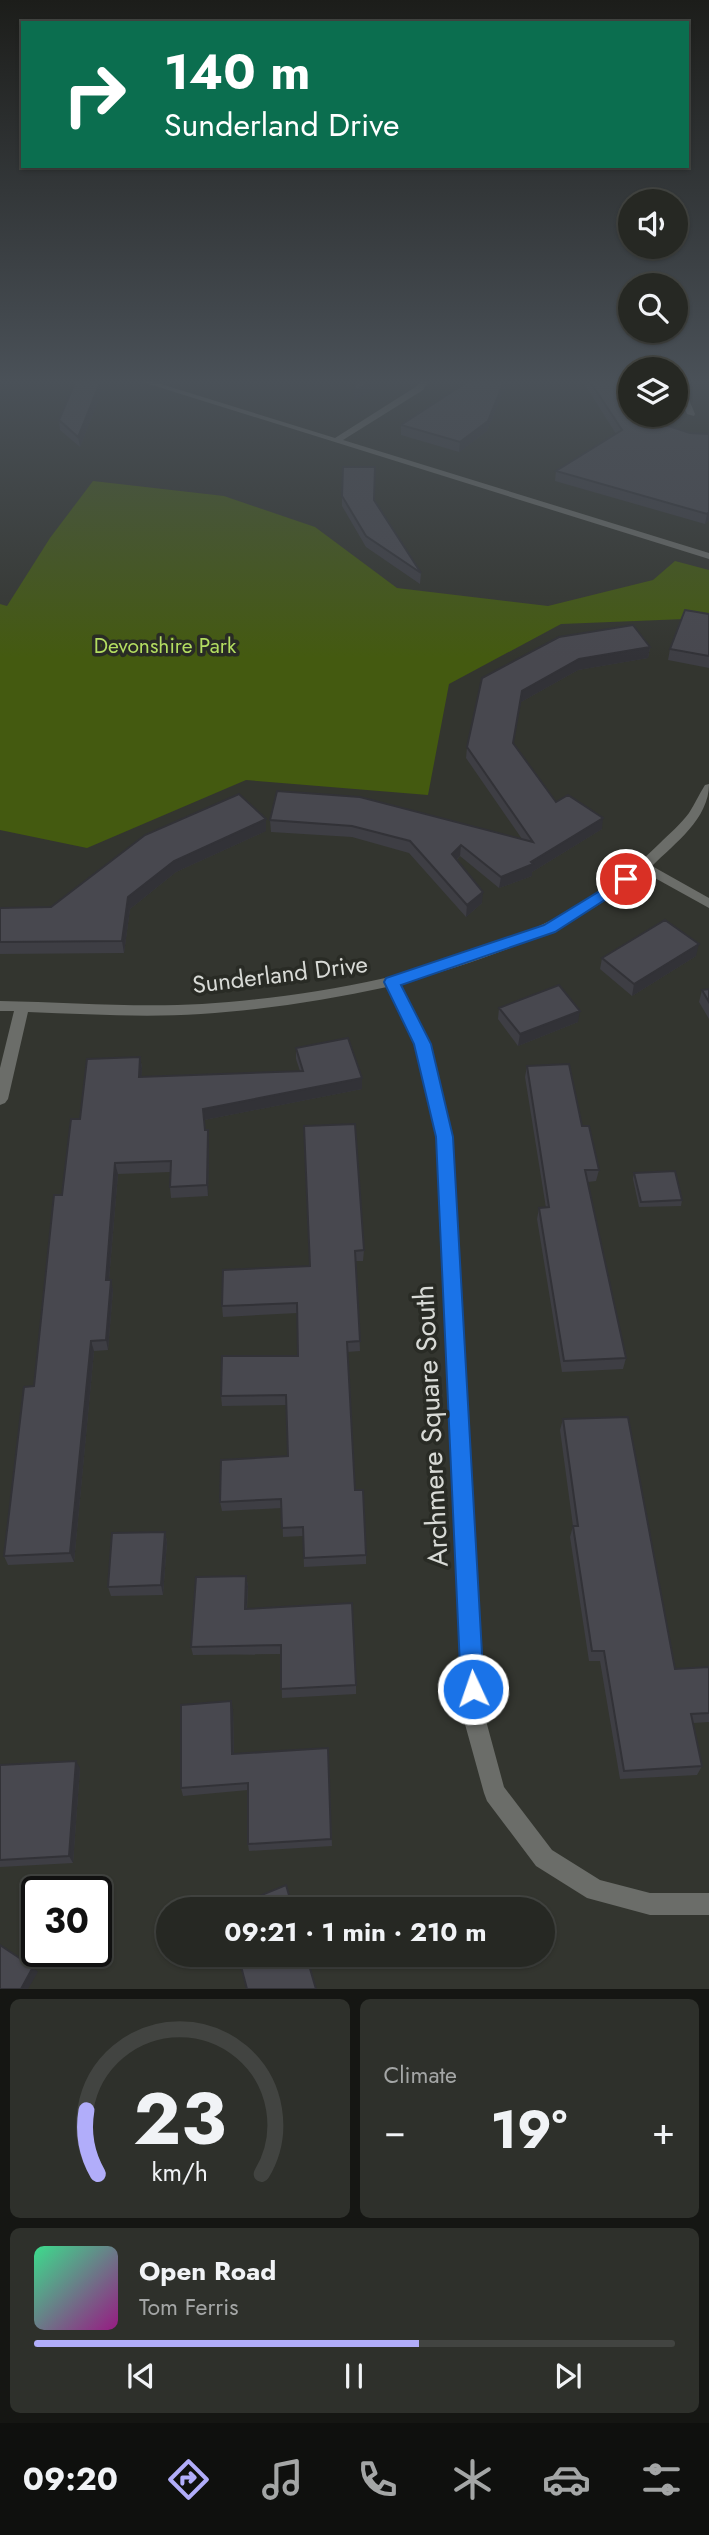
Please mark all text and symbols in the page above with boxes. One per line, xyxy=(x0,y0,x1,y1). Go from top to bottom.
text: 140 m xyxy=(164,37,310,107)
icon: right xyxy=(49,49,140,140)
text: Sunderland Drive xyxy=(164,102,399,148)
map controls xyxy=(618,189,688,427)
button: sound xyxy=(618,189,688,259)
button: search xyxy=(618,273,688,343)
button: layers xyxy=(618,357,688,427)
park label: Devonshire Park xyxy=(94,631,237,661)
pin xyxy=(596,849,656,909)
icon: arrive xyxy=(607,860,645,898)
street label: Sunderland Drive xyxy=(190,946,370,1002)
street label: Archmere Square South xyxy=(403,1284,459,1568)
position arrow xyxy=(436,1652,510,1726)
speed limit sign: 30 xyxy=(21,1876,112,1967)
text: 09:21 · 1 min · 210 m xyxy=(224,1913,487,1951)
text: Climate xyxy=(384,2058,457,2092)
text: 23 xyxy=(133,2067,226,2172)
text: 19° xyxy=(490,2092,567,2168)
text: − xyxy=(384,2103,406,2158)
text: + xyxy=(652,2103,675,2158)
text: km/h xyxy=(151,2154,208,2190)
text: Open Road xyxy=(139,2252,276,2290)
text: Tom Ferris xyxy=(139,2290,238,2324)
icon: previous xyxy=(122,2357,160,2395)
icon: pause xyxy=(335,2357,373,2395)
icon: next xyxy=(549,2357,587,2395)
icon: directions xyxy=(164,2455,213,2504)
icon: music xyxy=(258,2455,307,2504)
icon: phone xyxy=(353,2455,402,2504)
icon: climate xyxy=(448,2455,497,2504)
icon: car xyxy=(542,2455,591,2504)
icon: filters xyxy=(637,2455,686,2504)
text: 09:20 xyxy=(23,2456,118,2502)

